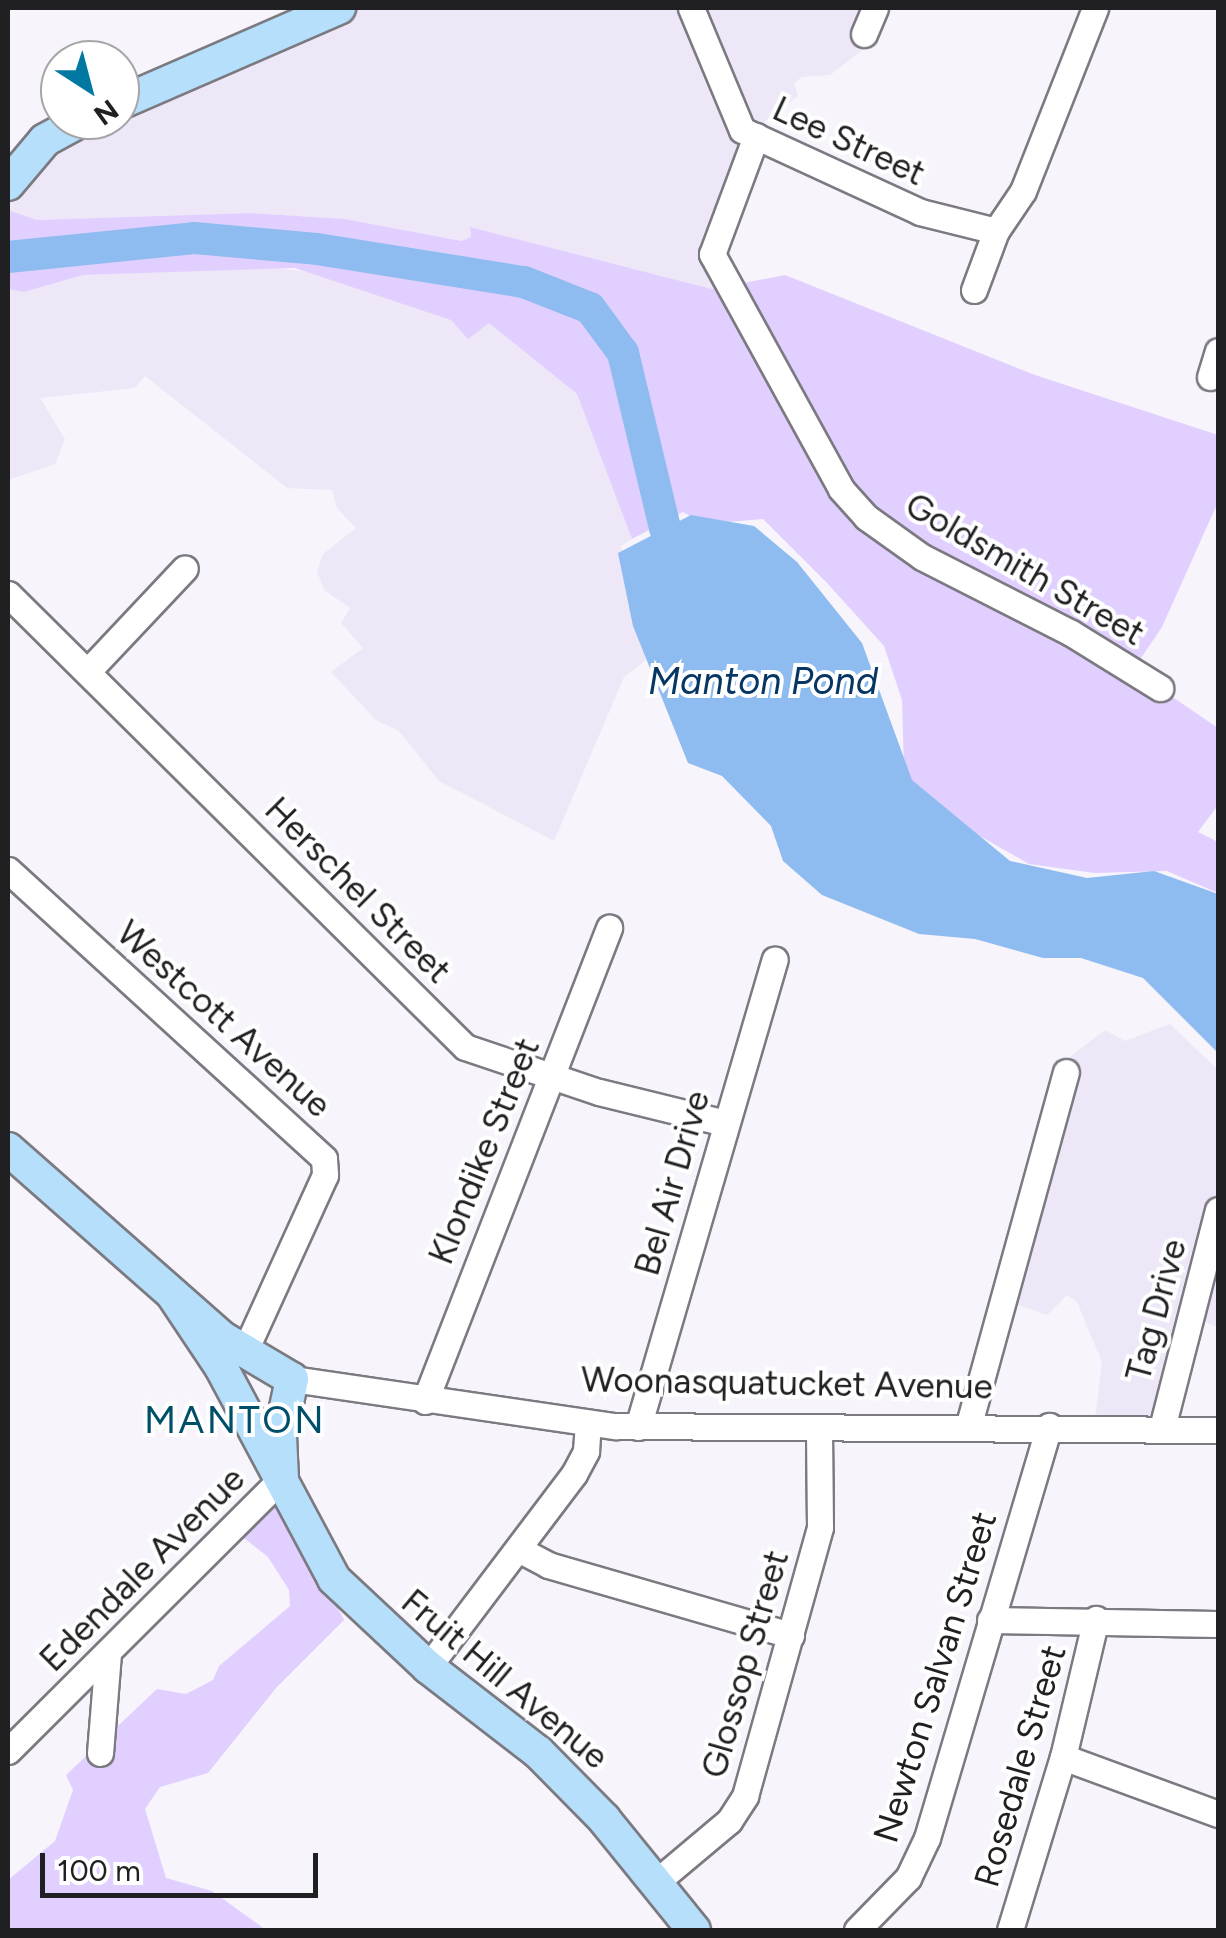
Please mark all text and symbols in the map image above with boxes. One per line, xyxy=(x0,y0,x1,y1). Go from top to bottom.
north arrow xyxy=(40,40,140,140)
street label: Lee Street xyxy=(766,88,932,194)
text: N xyxy=(88,93,125,133)
street label: Goldsmith Street xyxy=(898,484,1152,654)
water label: Manton Pond xyxy=(648,659,878,705)
street label: Herschel Street xyxy=(256,788,460,992)
street label: Westcott Avenue xyxy=(108,912,340,1126)
street label: Klondike Street xyxy=(420,1032,548,1270)
street label: Bel Air Drive xyxy=(626,1086,718,1280)
street label: Tag Drive xyxy=(1117,1234,1195,1386)
street label: Woonasquatucket Avenue xyxy=(581,1358,993,1408)
district label: MANTON xyxy=(144,1398,326,1444)
street label: Edendale Avenue xyxy=(31,1458,253,1680)
street label: Newton Salvan Street xyxy=(865,1507,1005,1847)
street label: Glossop Street xyxy=(692,1545,798,1783)
street label: Fruit Hill Avenue xyxy=(393,1580,617,1778)
street label: Rosedale Street xyxy=(965,1640,1075,1892)
scale bar xyxy=(45,1833,322,1895)
text: 100 m xyxy=(57,1852,141,1889)

